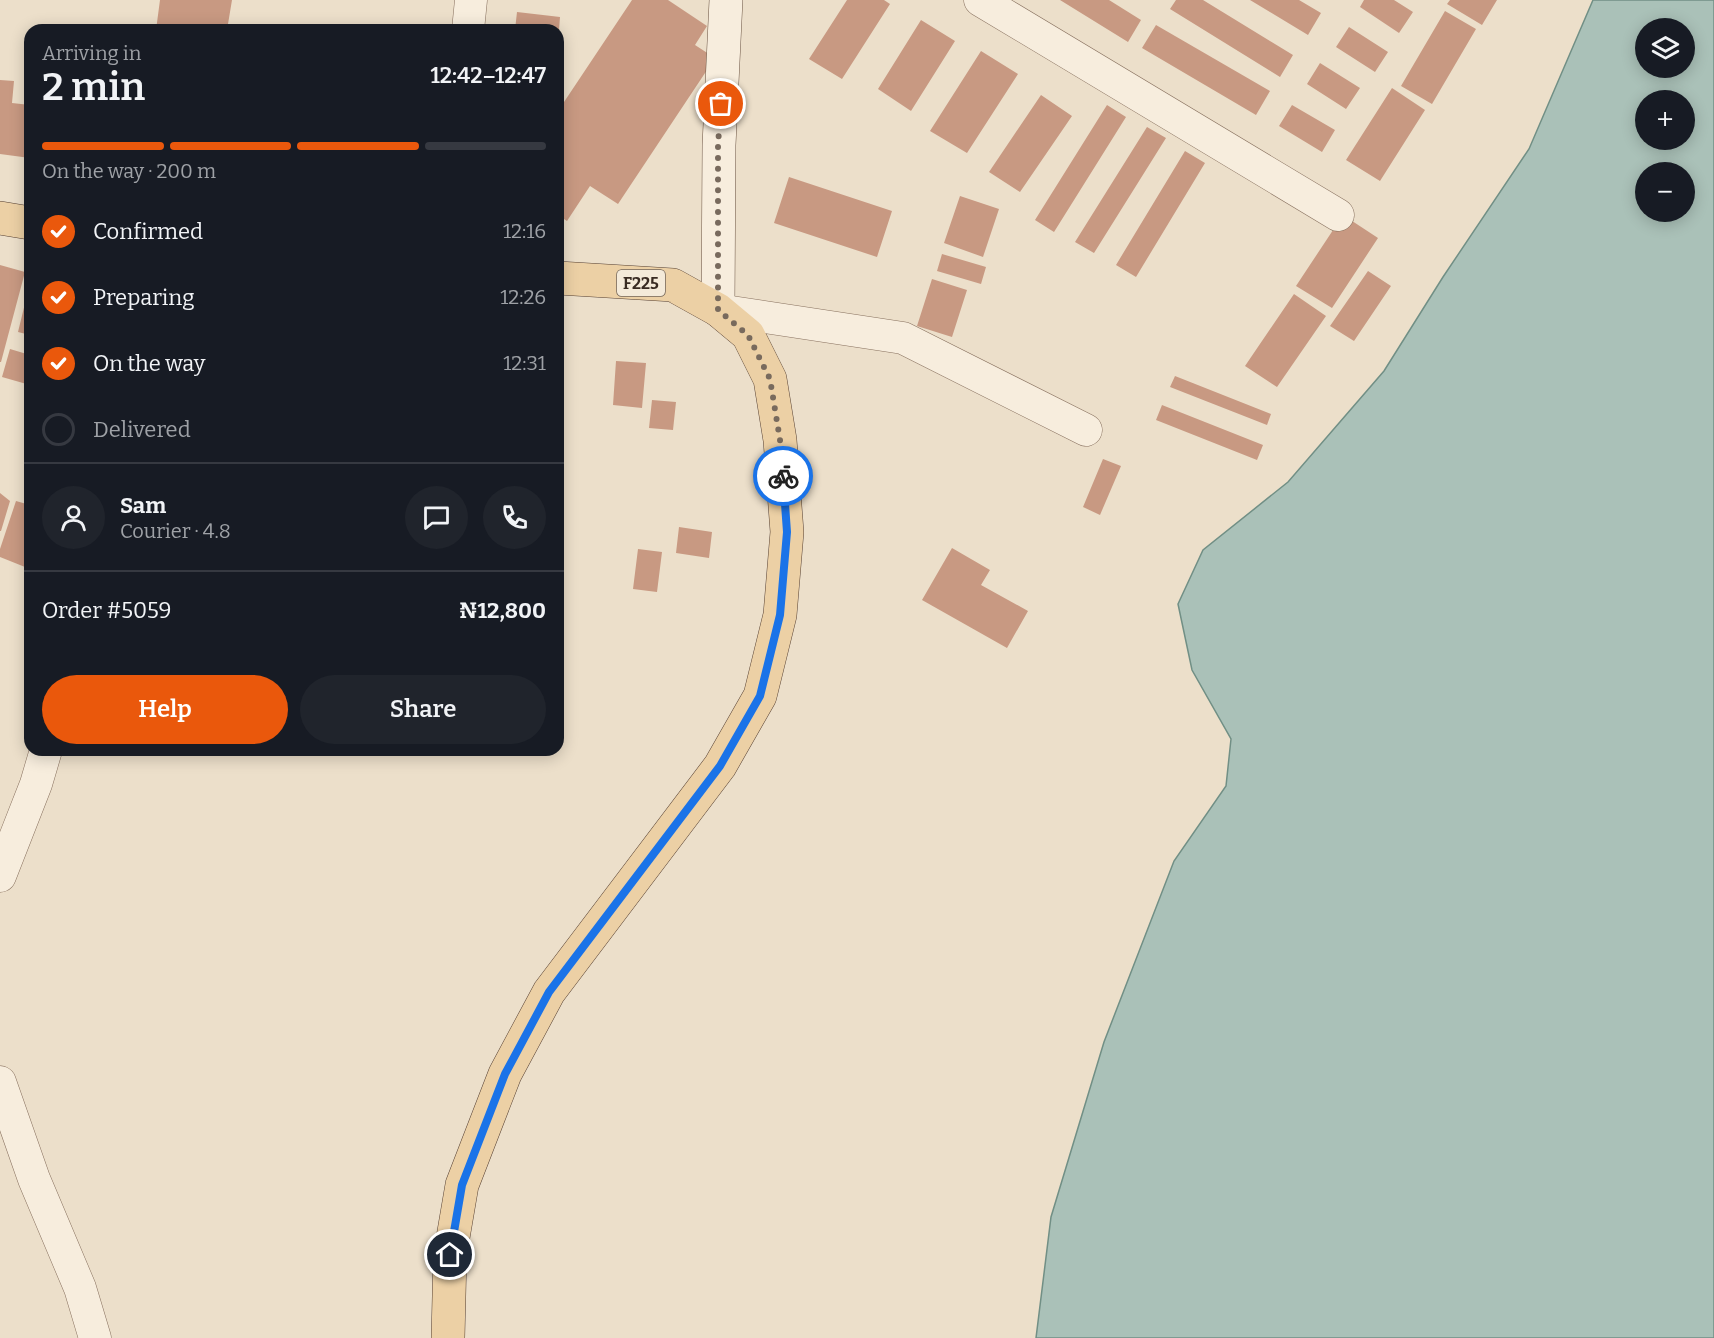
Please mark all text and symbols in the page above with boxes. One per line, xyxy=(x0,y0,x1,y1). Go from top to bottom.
map controls xyxy=(1635,18,1695,222)
button: layers xyxy=(1635,18,1695,78)
text: Arriving in xyxy=(42,41,141,65)
text: 12:42–12:47 xyxy=(431,62,546,89)
text: 2 min xyxy=(42,64,145,110)
pin xyxy=(695,78,746,129)
icon: bag xyxy=(704,87,737,120)
button: + xyxy=(1635,90,1695,150)
text: On the way · 200 m xyxy=(42,159,216,183)
button: − xyxy=(1635,162,1695,222)
icon: check xyxy=(42,215,75,248)
text: Confirmed xyxy=(93,218,203,245)
text: 12:16 xyxy=(503,219,546,243)
road number: F225 xyxy=(617,270,665,296)
icon: check xyxy=(42,281,75,314)
text: Preparing xyxy=(93,284,195,311)
text: 12:26 xyxy=(500,285,546,309)
icon: check xyxy=(42,347,75,380)
text: On the way xyxy=(93,350,205,377)
text: 12:31 xyxy=(503,351,546,375)
text: Delivered xyxy=(93,416,191,443)
courier xyxy=(753,446,813,506)
icon: bike xyxy=(767,460,800,493)
button: person xyxy=(42,486,105,549)
button: chat xyxy=(405,486,468,549)
button: phone xyxy=(483,486,546,549)
text: Sam xyxy=(120,492,166,519)
text: Courier · 4.8 xyxy=(120,519,231,543)
text: Order #5059 xyxy=(42,597,171,624)
text: ₦12,800 xyxy=(459,597,546,624)
button: Help xyxy=(42,675,288,744)
button: Share xyxy=(300,675,546,744)
pin xyxy=(424,1229,475,1280)
icon: home xyxy=(433,1238,466,1271)

